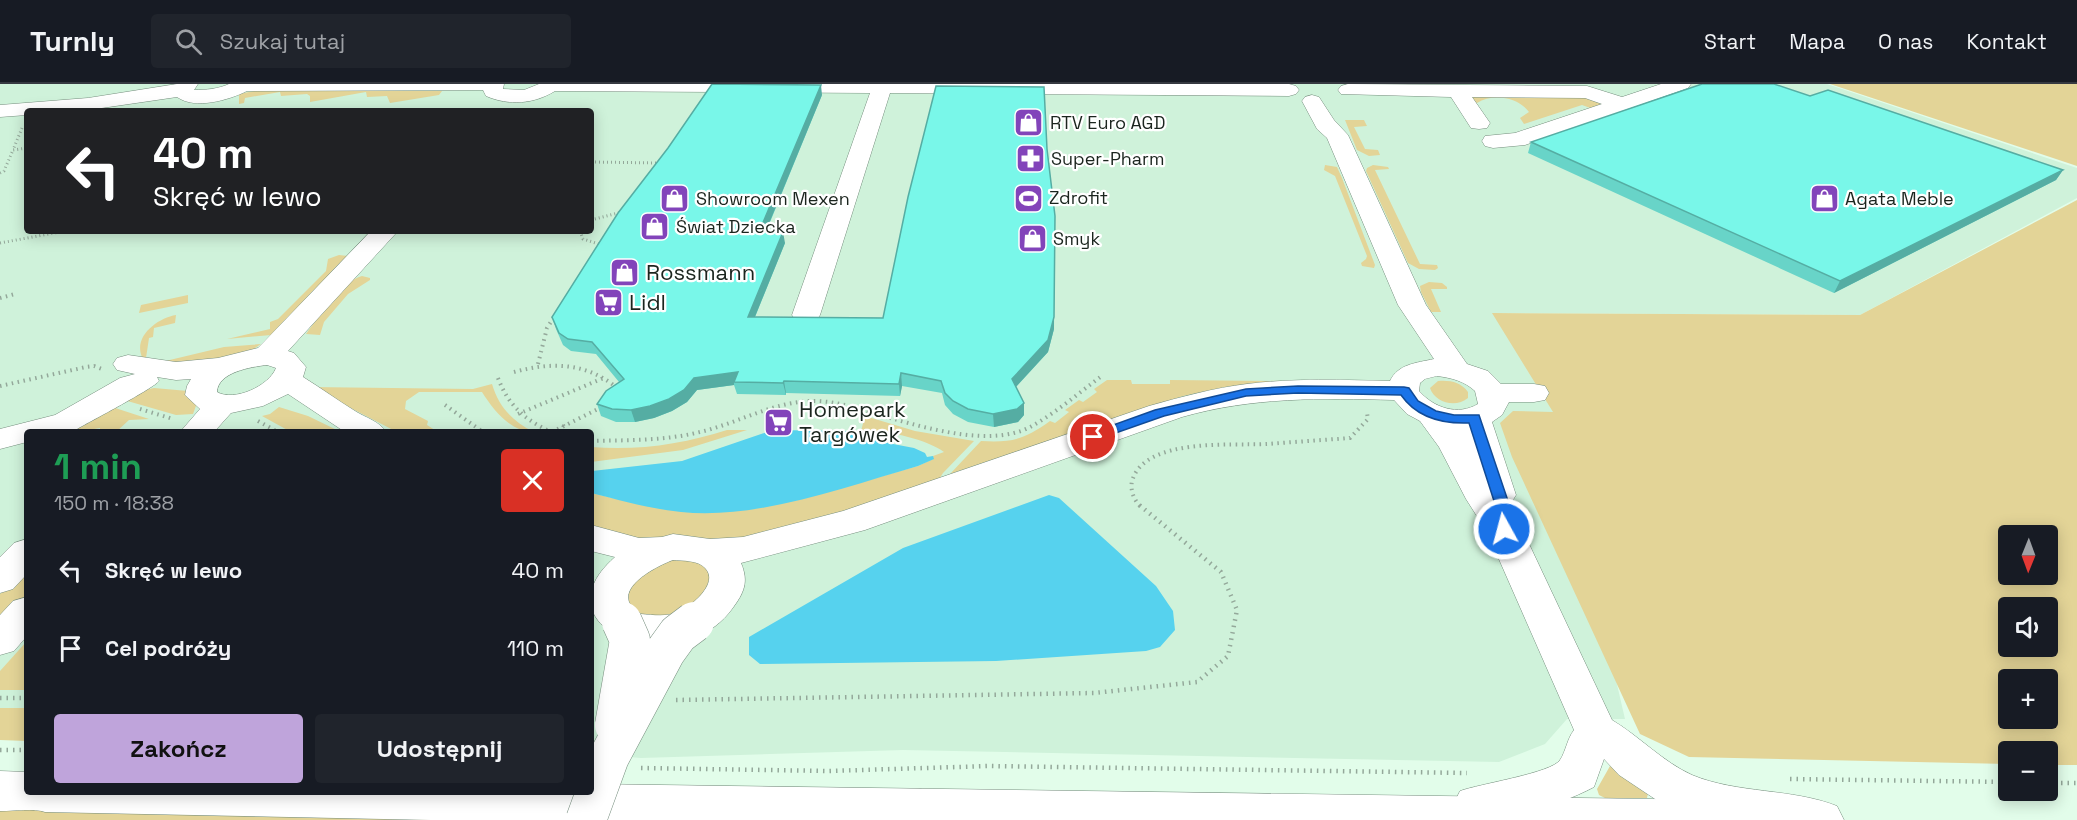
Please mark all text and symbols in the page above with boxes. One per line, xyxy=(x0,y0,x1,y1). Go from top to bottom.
search box xyxy=(151,14,571,68)
text: Turnly xyxy=(30,23,115,59)
icon: search xyxy=(172,25,205,58)
text: Szukaj tutaj xyxy=(220,27,345,55)
text: Start xyxy=(1704,28,1756,55)
text: Mapa xyxy=(1789,28,1845,55)
text: O nas xyxy=(1878,28,1933,55)
text: Kontakt xyxy=(1966,28,2047,55)
shop icon: RTV Euro AGD xyxy=(1013,107,1045,139)
place label: RTV Euro AGD xyxy=(1050,111,1165,134)
text: 40 m xyxy=(153,127,253,180)
icon: left xyxy=(54,132,132,210)
pharmacy icon: Super-Pharm xyxy=(1014,143,1046,175)
place label: Super-Pharm xyxy=(1051,147,1164,170)
text: Skręć w lewo xyxy=(153,179,322,214)
sports icon: Zdrofit xyxy=(1012,182,1044,214)
shop icon: Showroom Mexen xyxy=(659,183,691,215)
shop icon: Agata Meble xyxy=(1808,183,1840,215)
place label: Zdrofit xyxy=(1049,186,1108,209)
place label: Showroom Mexen xyxy=(696,187,850,210)
place label: Agata Meble xyxy=(1845,187,1954,210)
shop icon: Świat Dziecka xyxy=(639,211,671,243)
place label: Świat Dziecka xyxy=(676,215,796,238)
shop icon: Smyk xyxy=(1016,223,1048,255)
place label: Smyk xyxy=(1053,227,1100,250)
shop icon: Rossmann xyxy=(609,256,641,288)
place label: Rossmann xyxy=(646,258,755,286)
supermarket icon: Lidl xyxy=(592,286,624,318)
place label: Lidl xyxy=(629,288,666,316)
place label: Homepark Targówek xyxy=(799,395,906,448)
supermarket icon: Homepark Targówek xyxy=(762,406,794,438)
pin xyxy=(1067,411,1118,462)
icon: arrive xyxy=(1076,420,1109,453)
text: 1 min xyxy=(54,444,142,490)
button: close xyxy=(501,449,564,512)
text: 150 m · 18:38 xyxy=(54,490,174,516)
position arrow xyxy=(1472,497,1536,561)
north arrow xyxy=(1998,525,2058,585)
map controls xyxy=(1998,525,2058,801)
icon: left xyxy=(54,554,87,587)
text: Skręć w lewo xyxy=(105,556,242,584)
text: 40 m xyxy=(512,556,564,584)
button: sound xyxy=(1998,597,2058,657)
icon: arrive xyxy=(54,632,87,665)
text: Cel podróży xyxy=(105,634,231,662)
text: 110 m xyxy=(507,634,564,662)
button: + xyxy=(1998,669,2058,729)
button: Zakończ xyxy=(54,714,303,783)
button: Udostępnij xyxy=(315,714,564,783)
button: − xyxy=(1998,741,2058,801)

